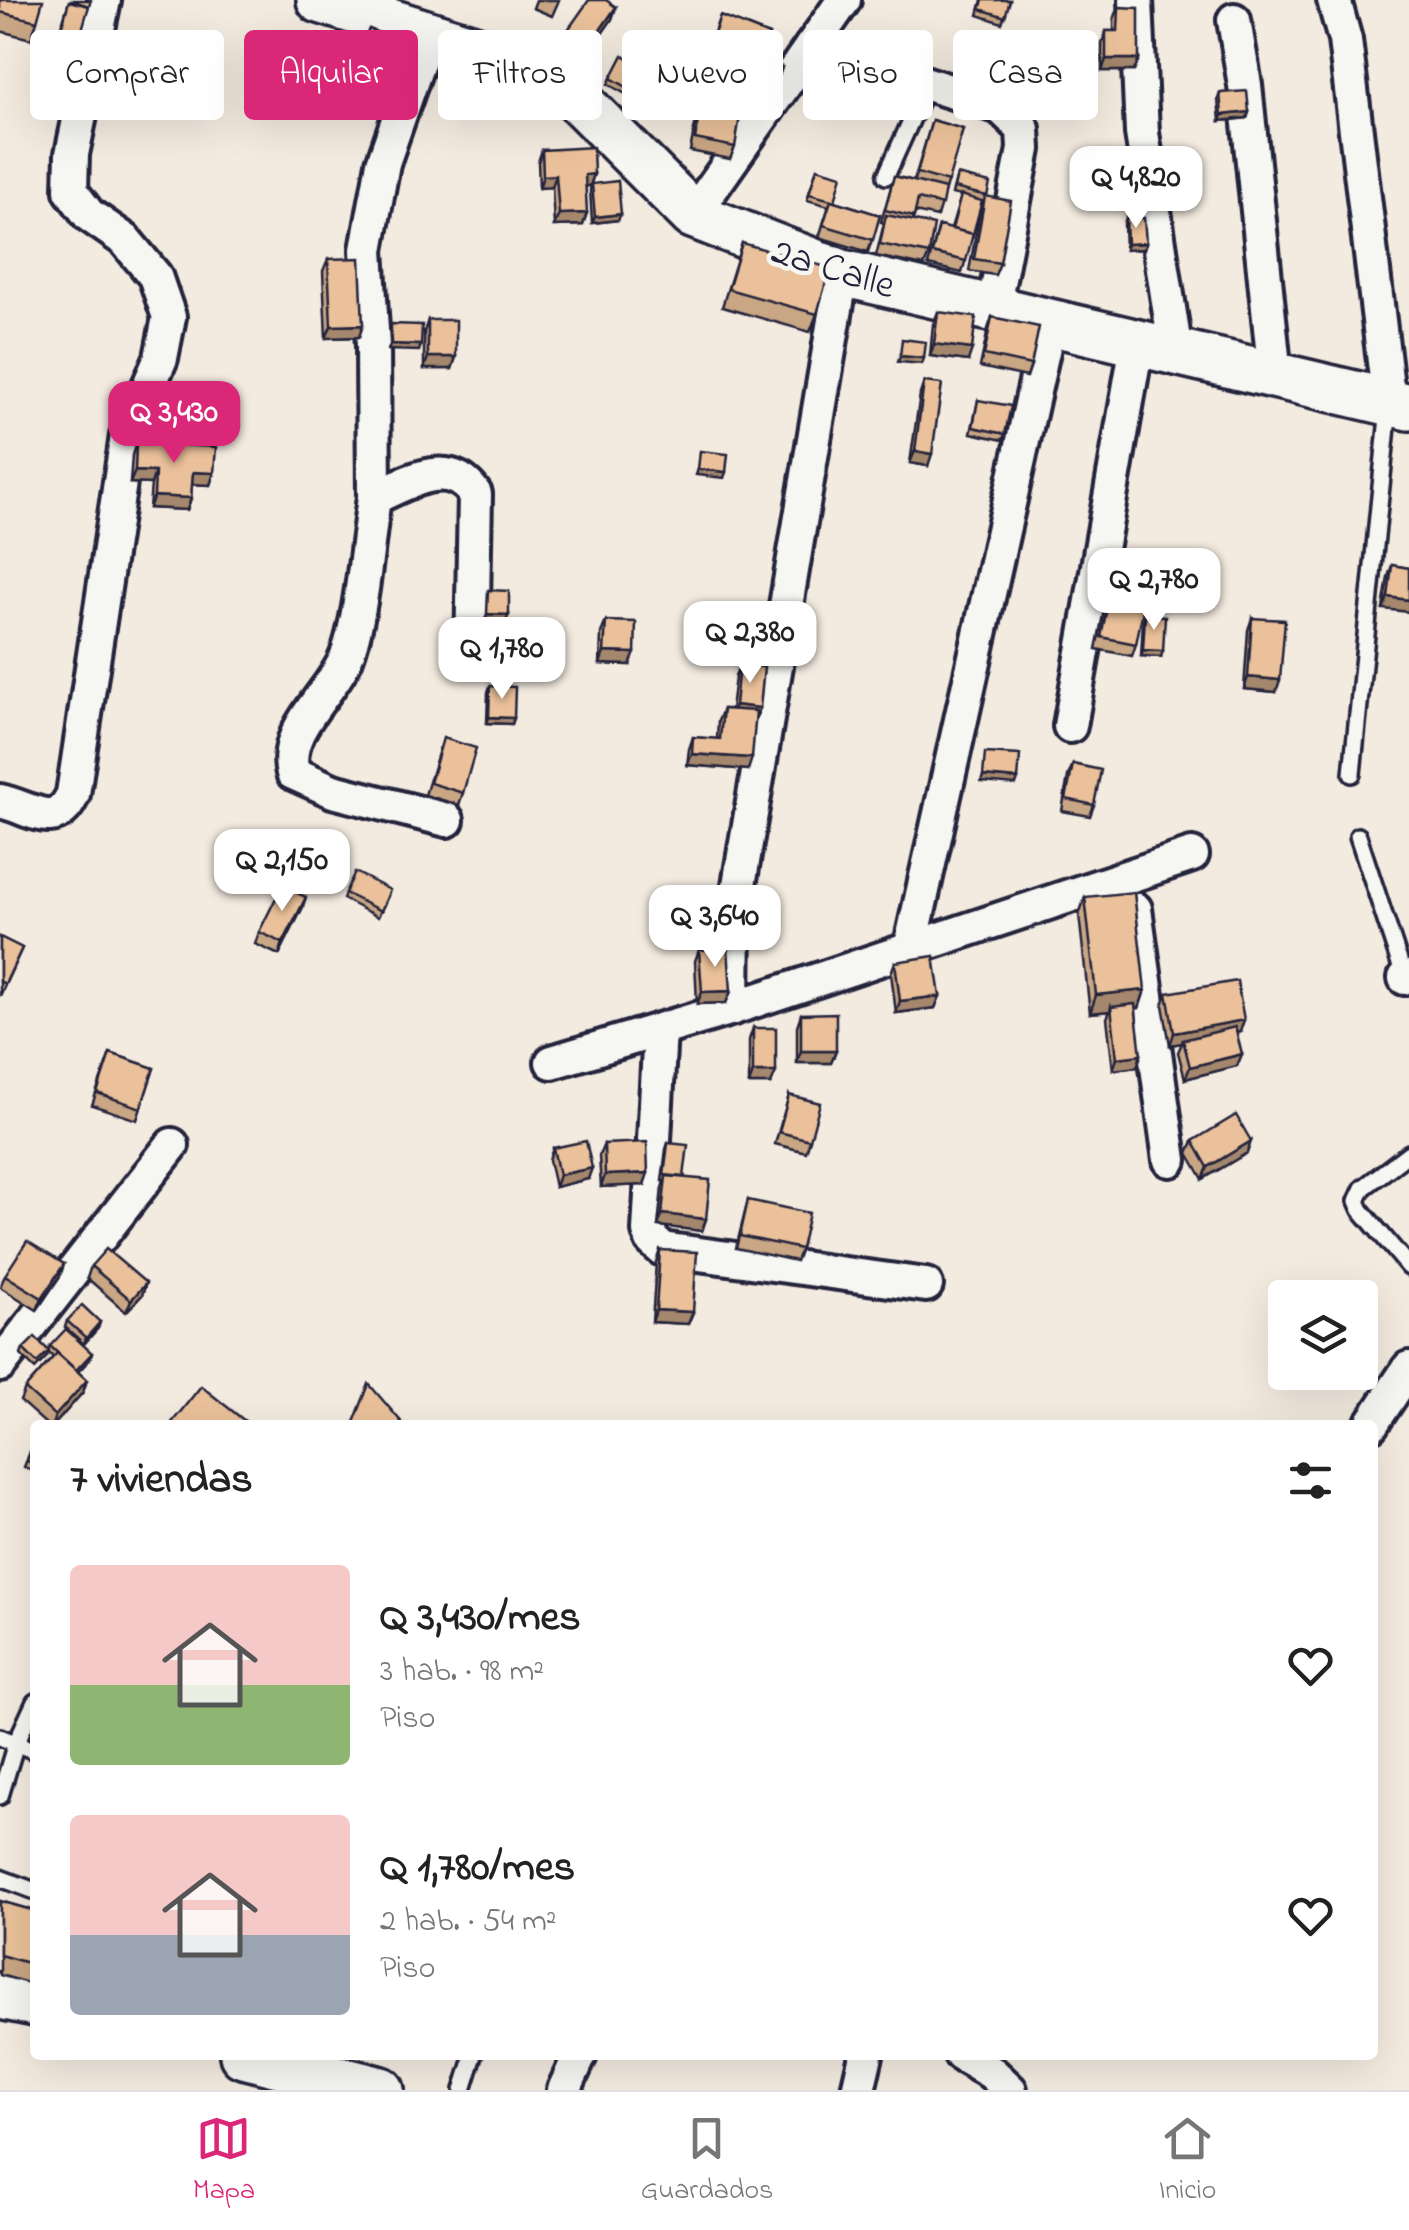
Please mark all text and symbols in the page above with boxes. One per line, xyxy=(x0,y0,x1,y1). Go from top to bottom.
chip: Comprar xyxy=(30,30,224,120)
chip: Alquilar xyxy=(244,30,418,120)
chip: Filtros xyxy=(438,30,602,120)
chip: Nuevo xyxy=(622,30,783,120)
chip: Piso xyxy=(803,30,933,120)
chip: Casa xyxy=(953,30,1098,120)
pin: Q 4,820 xyxy=(1044,146,1228,231)
text: Q 4,820 xyxy=(1092,155,1181,202)
street label: 2a Calle xyxy=(764,224,902,317)
pin: Q 3,430 xyxy=(82,381,266,466)
text: Q 3,430 xyxy=(130,390,218,437)
pin: Q 2,780 xyxy=(1062,548,1246,633)
text: Q 2,780 xyxy=(1110,557,1199,604)
pin: Q 2,380 xyxy=(658,601,842,686)
text: Q 2,380 xyxy=(705,610,795,657)
pin: Q 1,780 xyxy=(410,617,594,702)
text: Q 1,780 xyxy=(460,626,544,673)
pin: Q 2,150 xyxy=(190,829,374,914)
text: Q 2,150 xyxy=(236,838,328,885)
pin: Q 3,640 xyxy=(623,885,807,970)
text: Q 3,640 xyxy=(671,894,759,941)
map controls xyxy=(1268,1280,1378,1390)
button: layers xyxy=(1268,1280,1378,1390)
text: 7 viviendas xyxy=(70,1450,253,1511)
icon: filters xyxy=(1283,1453,1338,1508)
text: Q 3,430/mes xyxy=(380,1588,581,1649)
icon: home xyxy=(150,1605,270,1725)
icon: heart xyxy=(1283,1638,1338,1693)
text: 3 hab. · 98 m² xyxy=(380,1649,544,1696)
text: Piso xyxy=(380,1696,435,1743)
text: Q 1,780/mes xyxy=(380,1838,575,1899)
icon: home xyxy=(150,1855,270,1975)
icon: heart xyxy=(1283,1888,1338,1943)
text: 2 hab. · 54 m² xyxy=(380,1899,556,1946)
text: Piso xyxy=(380,1946,435,1993)
tab: Mapa xyxy=(193,2111,255,2212)
tab: Guardados xyxy=(641,2111,773,2212)
tab: Inicio xyxy=(1159,2111,1216,2212)

